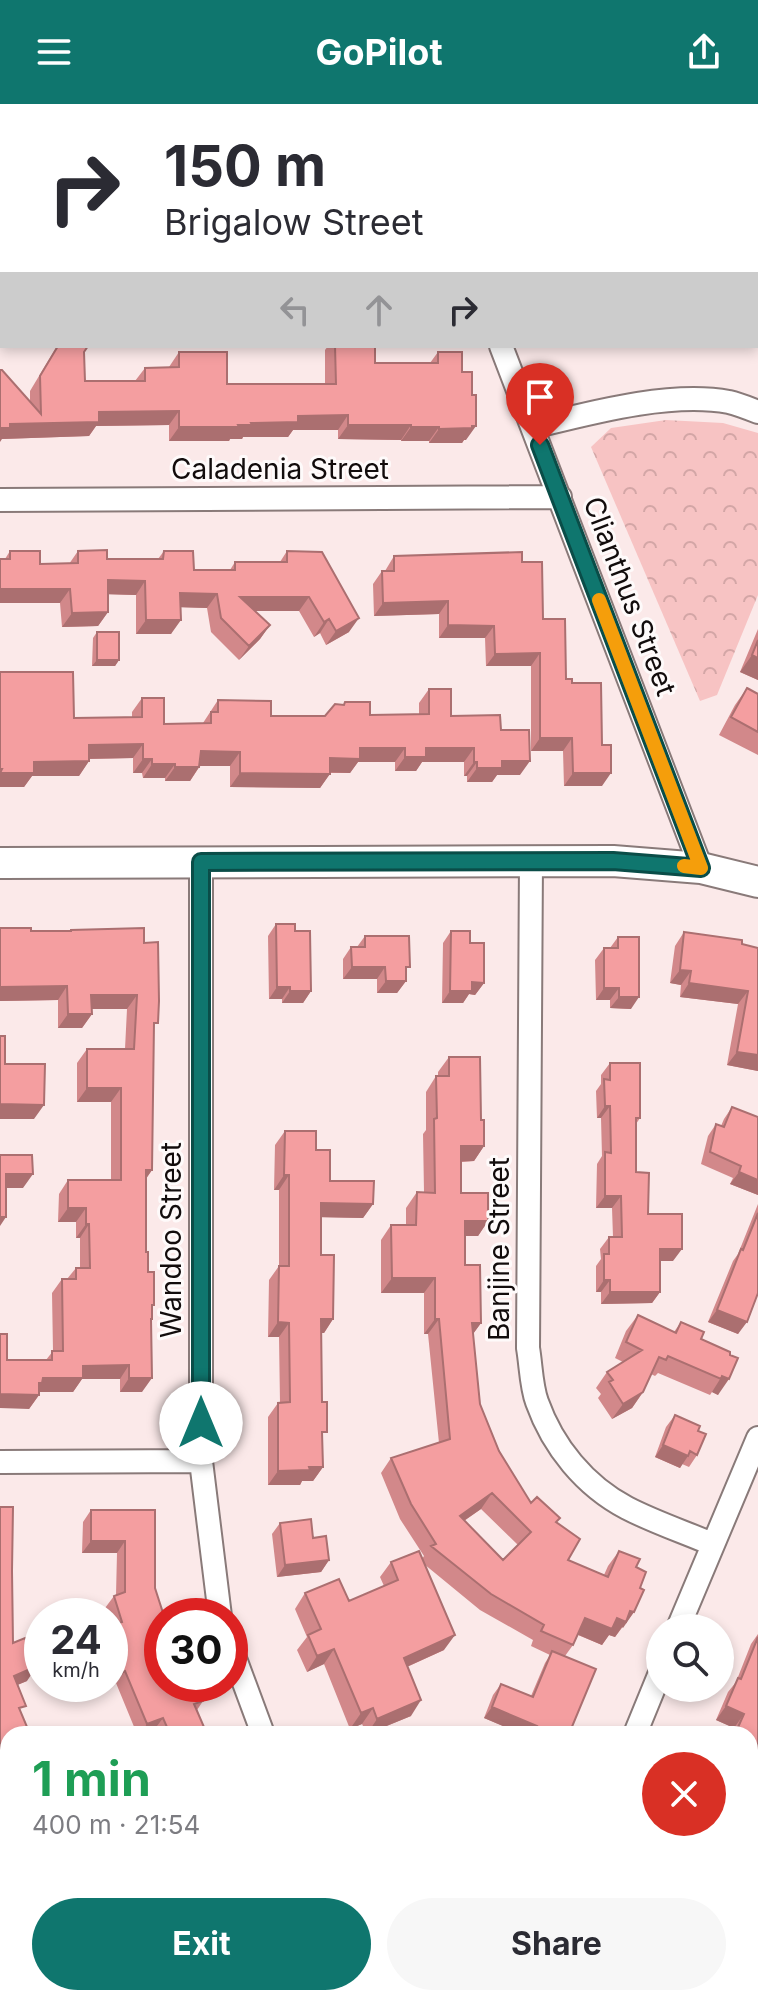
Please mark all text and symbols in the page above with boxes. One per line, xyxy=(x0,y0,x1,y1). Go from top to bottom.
icon: menu xyxy=(32,30,76,74)
text: GoPilot xyxy=(315,30,443,74)
icon: share xyxy=(682,30,726,74)
text: 150 m xyxy=(164,132,326,200)
icon: right xyxy=(32,136,136,240)
text: Brigalow Street xyxy=(164,200,424,244)
icon: left xyxy=(273,288,317,332)
icon: ahead xyxy=(357,288,401,332)
icon: right xyxy=(441,288,485,332)
pin xyxy=(506,363,574,445)
icon: arrive xyxy=(518,375,562,419)
street label: Caladenia Street xyxy=(171,452,389,486)
street label: Clianthus Street xyxy=(576,492,684,700)
street label: Wandoo Street xyxy=(154,1142,188,1338)
street label: Banjine Street xyxy=(482,1157,516,1341)
position arrow xyxy=(159,1381,243,1465)
speed limit sign: 30 xyxy=(144,1598,248,1702)
map controls xyxy=(646,1614,734,1702)
button: search xyxy=(646,1614,734,1702)
text: 24 xyxy=(50,1615,102,1664)
text: km/h xyxy=(52,1658,100,1682)
text: 1 min xyxy=(32,1749,151,1808)
button: close xyxy=(642,1752,726,1836)
text: 400 m · 21:54 xyxy=(32,1809,200,1840)
button: Exit xyxy=(32,1898,371,1990)
button: Share xyxy=(387,1898,726,1990)

